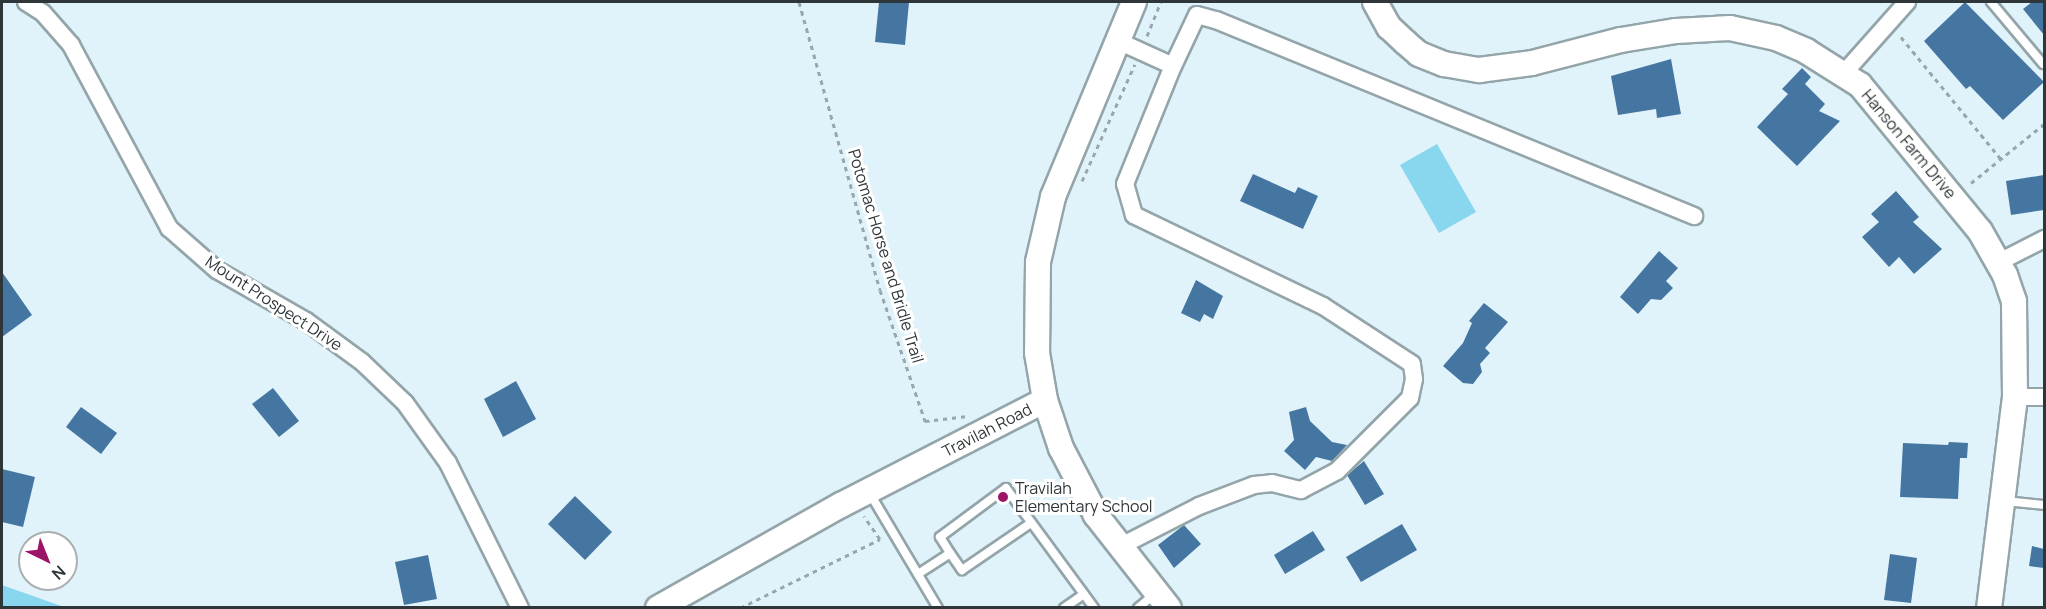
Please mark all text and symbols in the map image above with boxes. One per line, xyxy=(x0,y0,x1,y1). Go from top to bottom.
street label: Hanson Farm Drive xyxy=(1858,86,1960,202)
street label: Potomac Horse and Bridle Trail xyxy=(844,147,928,365)
street label: Mount Prospect Drive xyxy=(202,252,346,354)
street label: Travilah Road xyxy=(939,399,1035,461)
place label: Travilah Elementary School xyxy=(1015,478,1153,516)
marker: Travilah Elementary School xyxy=(996,490,1010,504)
north arrow xyxy=(18,531,78,591)
text: N xyxy=(47,561,71,585)

